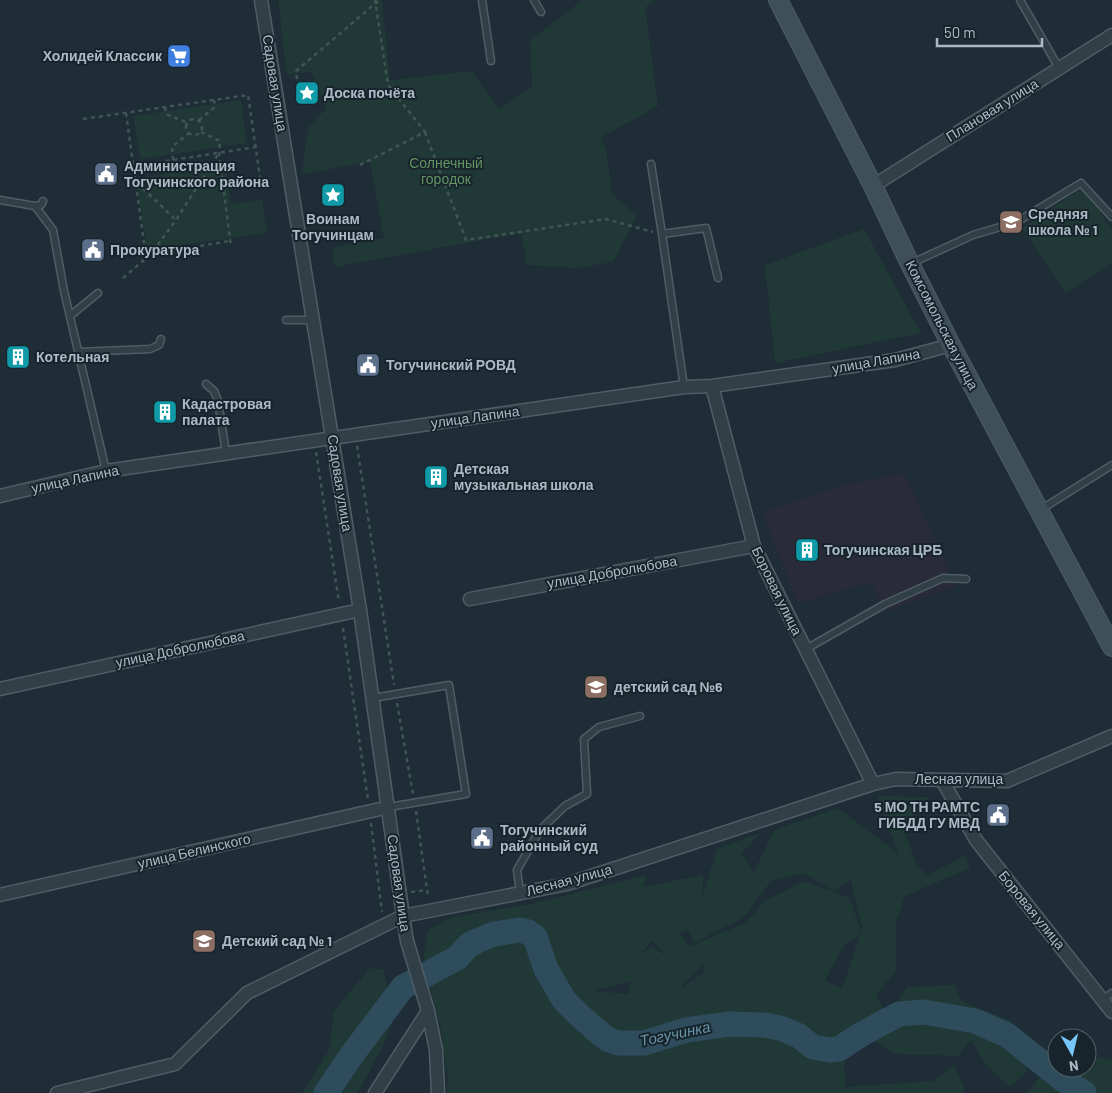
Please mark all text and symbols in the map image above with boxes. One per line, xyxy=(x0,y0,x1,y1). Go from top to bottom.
scale bar xyxy=(937,15,1042,47)
text: 50 m xyxy=(944,23,976,41)
street label: Садовая улица xyxy=(259,33,292,133)
supermarket icon: Холидей Классик xyxy=(166,43,192,69)
place label: Холидей Классик xyxy=(43,47,163,64)
street label: Плановая улица xyxy=(943,74,1041,145)
place icon: Доска почёта xyxy=(294,80,320,106)
place label: Доска почёта xyxy=(324,84,415,101)
park label: Солнечный городок xyxy=(409,154,483,187)
place label: Администрация Тогучинского района xyxy=(124,157,269,190)
public building icon: Администрация Тогучинского района xyxy=(93,161,119,187)
place icon: Воинам Тогучинцам xyxy=(320,182,346,208)
place label: Средняя школа № 1 xyxy=(1028,205,1098,238)
school or university icon: Средняя школа № 1 xyxy=(998,209,1024,235)
place label: Воинам Тогучинцам xyxy=(292,210,374,243)
public building icon: Прокуратура xyxy=(80,237,106,263)
place label: Прокуратура xyxy=(110,241,199,258)
street label: Комсомольская улица xyxy=(902,257,983,393)
building icon: Котельная xyxy=(5,344,31,370)
street label: улица Лапина xyxy=(831,344,922,377)
place label: Котельная xyxy=(36,348,109,365)
public building icon: Тогучинский РОВД xyxy=(355,352,381,378)
place label: Тогучинский РОВД xyxy=(386,356,516,373)
place label: Кадастровая палата xyxy=(182,395,271,428)
building icon: Кадастровая палата xyxy=(152,399,178,425)
street label: улица Лапина xyxy=(430,402,520,431)
street label: Садовая улица xyxy=(324,433,357,533)
place label: Детская музыкальная школа xyxy=(454,460,594,493)
street label: улица Лапина xyxy=(30,461,120,496)
building icon: Детская музыкальная школа xyxy=(423,464,449,490)
building icon: Тогучинская ЦРБ xyxy=(794,537,820,563)
place label: Тогучинская ЦРБ xyxy=(824,541,942,558)
street label: Боровая улица xyxy=(749,544,806,638)
street label: улица Добролюбова xyxy=(546,552,678,591)
street label: улица Добролюбова xyxy=(114,626,246,671)
school or university icon: детский сад №6 xyxy=(583,674,609,700)
place label: детский сад №6 xyxy=(614,678,723,695)
street label: Лесная улица xyxy=(915,770,1003,787)
place label: 5 МО ТН РАМТС ГИБДД ГУ МВД xyxy=(874,798,980,831)
public building icon: 5 МО ТН РАМТС ГИБДД ГУ МВД xyxy=(985,802,1011,828)
place label: Тогучинский районный суд xyxy=(500,821,598,854)
public building icon: Тогучинский районный суд xyxy=(469,825,495,851)
street label: улица Белинского xyxy=(136,829,252,872)
street label: Садовая улица xyxy=(384,833,415,933)
street label: Лесная улица xyxy=(524,860,614,899)
street label: Боровая улица xyxy=(995,867,1069,953)
school or university icon: Детский сад № 1 xyxy=(191,928,217,954)
place label: Детский сад № 1 xyxy=(222,932,332,949)
water label: Тогучинка xyxy=(638,1017,712,1049)
north arrow xyxy=(1047,1028,1097,1078)
text: N xyxy=(1068,1057,1080,1075)

